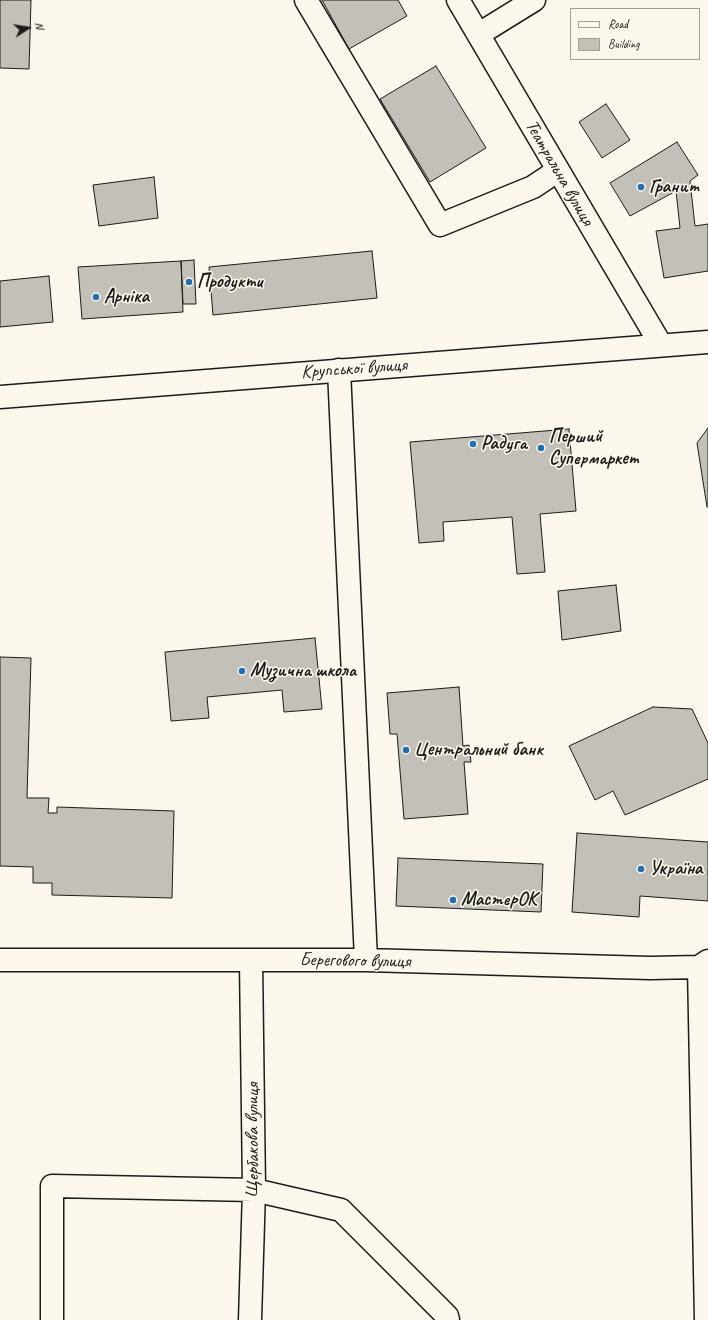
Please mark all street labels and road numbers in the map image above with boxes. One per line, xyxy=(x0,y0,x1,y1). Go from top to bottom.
street label: Театральна вулиця xyxy=(520,116,598,230)
street label: Крупської вулиця xyxy=(300,354,408,384)
street label: Берегового вулиця xyxy=(300,949,410,973)
street label: Щербакова вулиця xyxy=(242,1083,264,1197)

